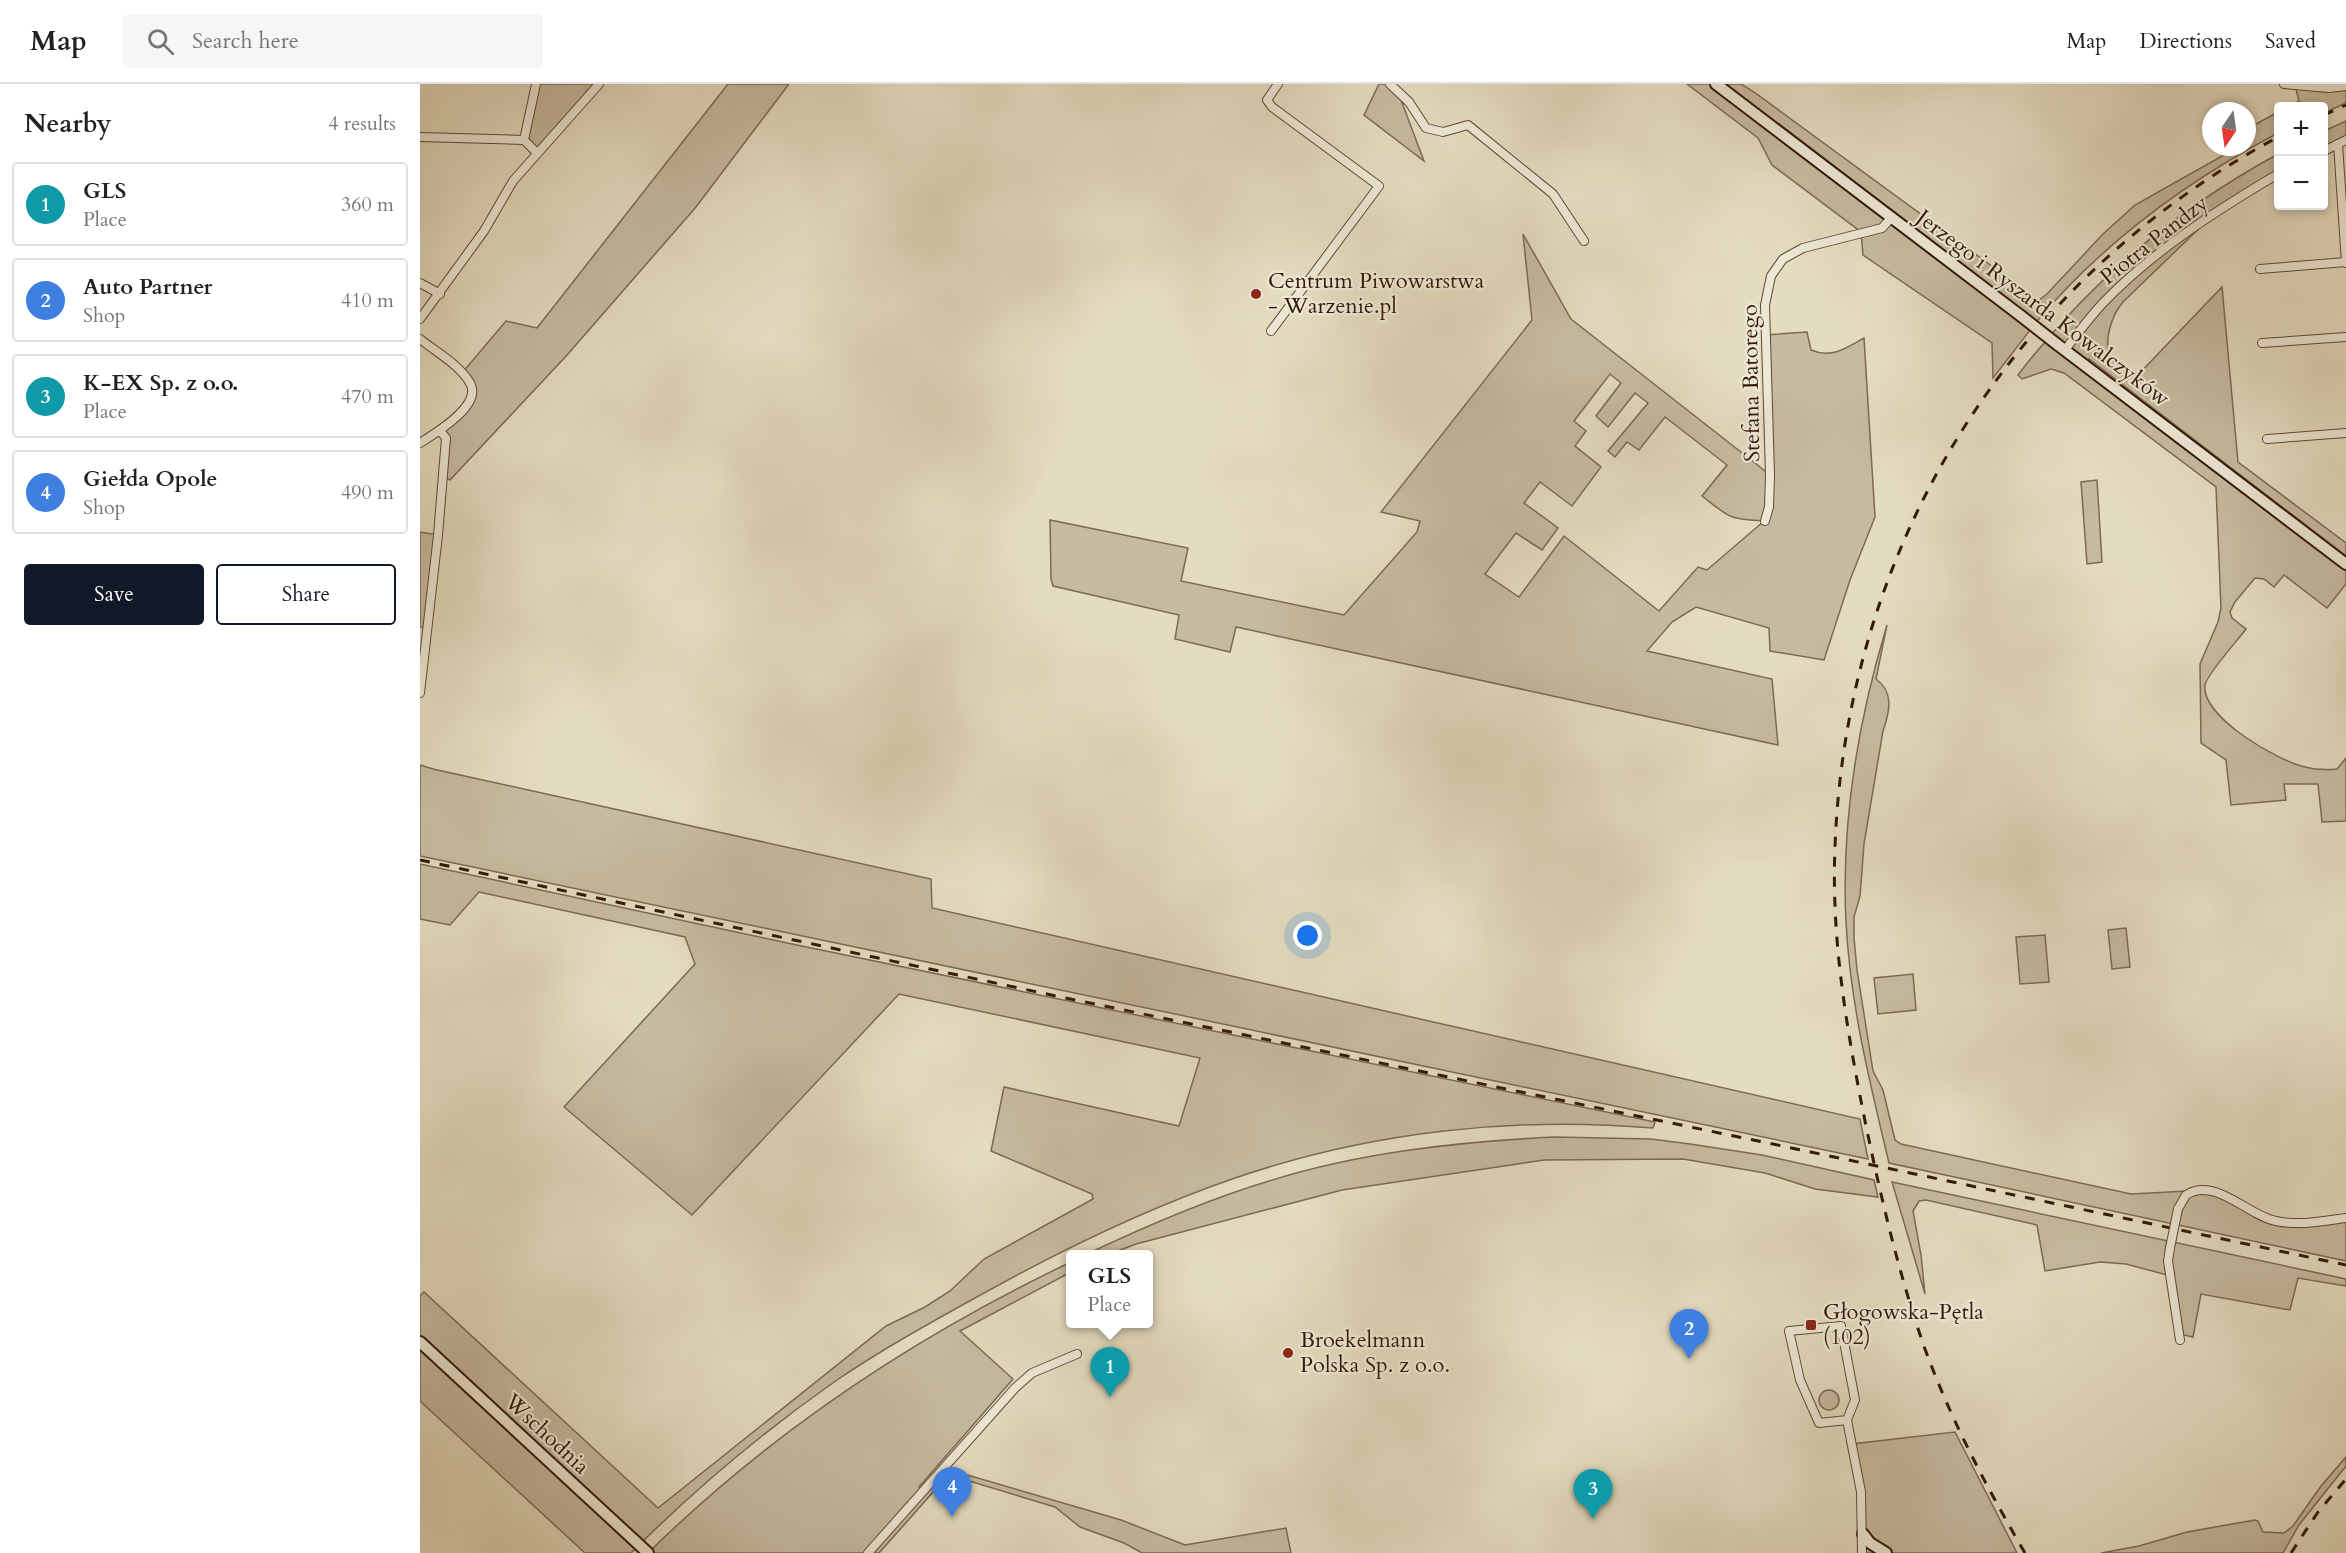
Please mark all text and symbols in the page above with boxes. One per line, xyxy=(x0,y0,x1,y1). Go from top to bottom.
search box xyxy=(123,14,543,68)
text: Map xyxy=(30,22,87,60)
icon: search xyxy=(144,25,177,58)
text: Search here xyxy=(192,26,299,56)
text: Map xyxy=(2066,27,2106,56)
text: Directions xyxy=(2139,27,2232,56)
text: Saved xyxy=(2265,27,2316,56)
north arrow xyxy=(2202,102,2256,156)
map controls xyxy=(2274,102,2328,210)
button: + xyxy=(2274,102,2328,156)
text: Nearby xyxy=(24,106,112,141)
text: 4 results xyxy=(328,110,396,137)
button: − xyxy=(2274,156,2328,210)
text: GLS xyxy=(83,176,127,206)
street label: Piotra Pandzy xyxy=(2094,188,2215,292)
text: 1 xyxy=(40,191,51,218)
text: 360 m xyxy=(341,191,394,218)
street label: Jerzego i Ryszarda Kowalczyków xyxy=(1908,201,2176,413)
text: Place xyxy=(83,206,127,233)
place label: Centrum Piwowarstwa - Warzenie.pl xyxy=(1268,266,1485,321)
text: Auto Partner xyxy=(83,272,212,302)
text: 2 xyxy=(40,287,51,314)
text: 410 m xyxy=(341,287,394,314)
marker: Centrum Piwowarstwa - Warzenie.pl xyxy=(1249,287,1263,301)
text: Shop xyxy=(83,302,125,329)
street label: Stefana Batorego xyxy=(1735,304,1767,462)
text: K-EX Sp. z o.o. xyxy=(83,368,238,398)
text: 3 xyxy=(40,383,51,410)
text: 470 m xyxy=(341,383,394,410)
text: Place xyxy=(83,398,127,425)
text: Giełda Opole xyxy=(83,464,218,494)
text: 4 xyxy=(40,479,51,506)
text: 490 m xyxy=(341,479,394,506)
text: Shop xyxy=(83,494,125,521)
button: Save xyxy=(24,564,204,625)
button: Share xyxy=(216,564,396,625)
your location xyxy=(1293,921,1322,950)
popup xyxy=(1066,1250,1153,1328)
text: GLS xyxy=(1088,1261,1131,1291)
text: Place xyxy=(1088,1291,1131,1318)
place label: Głogowska-Pętla (102) xyxy=(1823,1297,1984,1352)
pin: 2 xyxy=(1670,1310,1708,1359)
marker: Głogowska-Pętla (102) xyxy=(1804,1318,1818,1332)
place label: Broekelmann Polska Sp. z o.o. xyxy=(1300,1325,1450,1380)
marker: Broekelmann Polska Sp. z o.o. xyxy=(1281,1346,1295,1360)
pin: 1 xyxy=(1090,1348,1130,1397)
street label: Wschodnia xyxy=(497,1386,596,1481)
pin: 4 xyxy=(932,1468,972,1517)
pin: 3 xyxy=(1574,1470,1612,1519)

